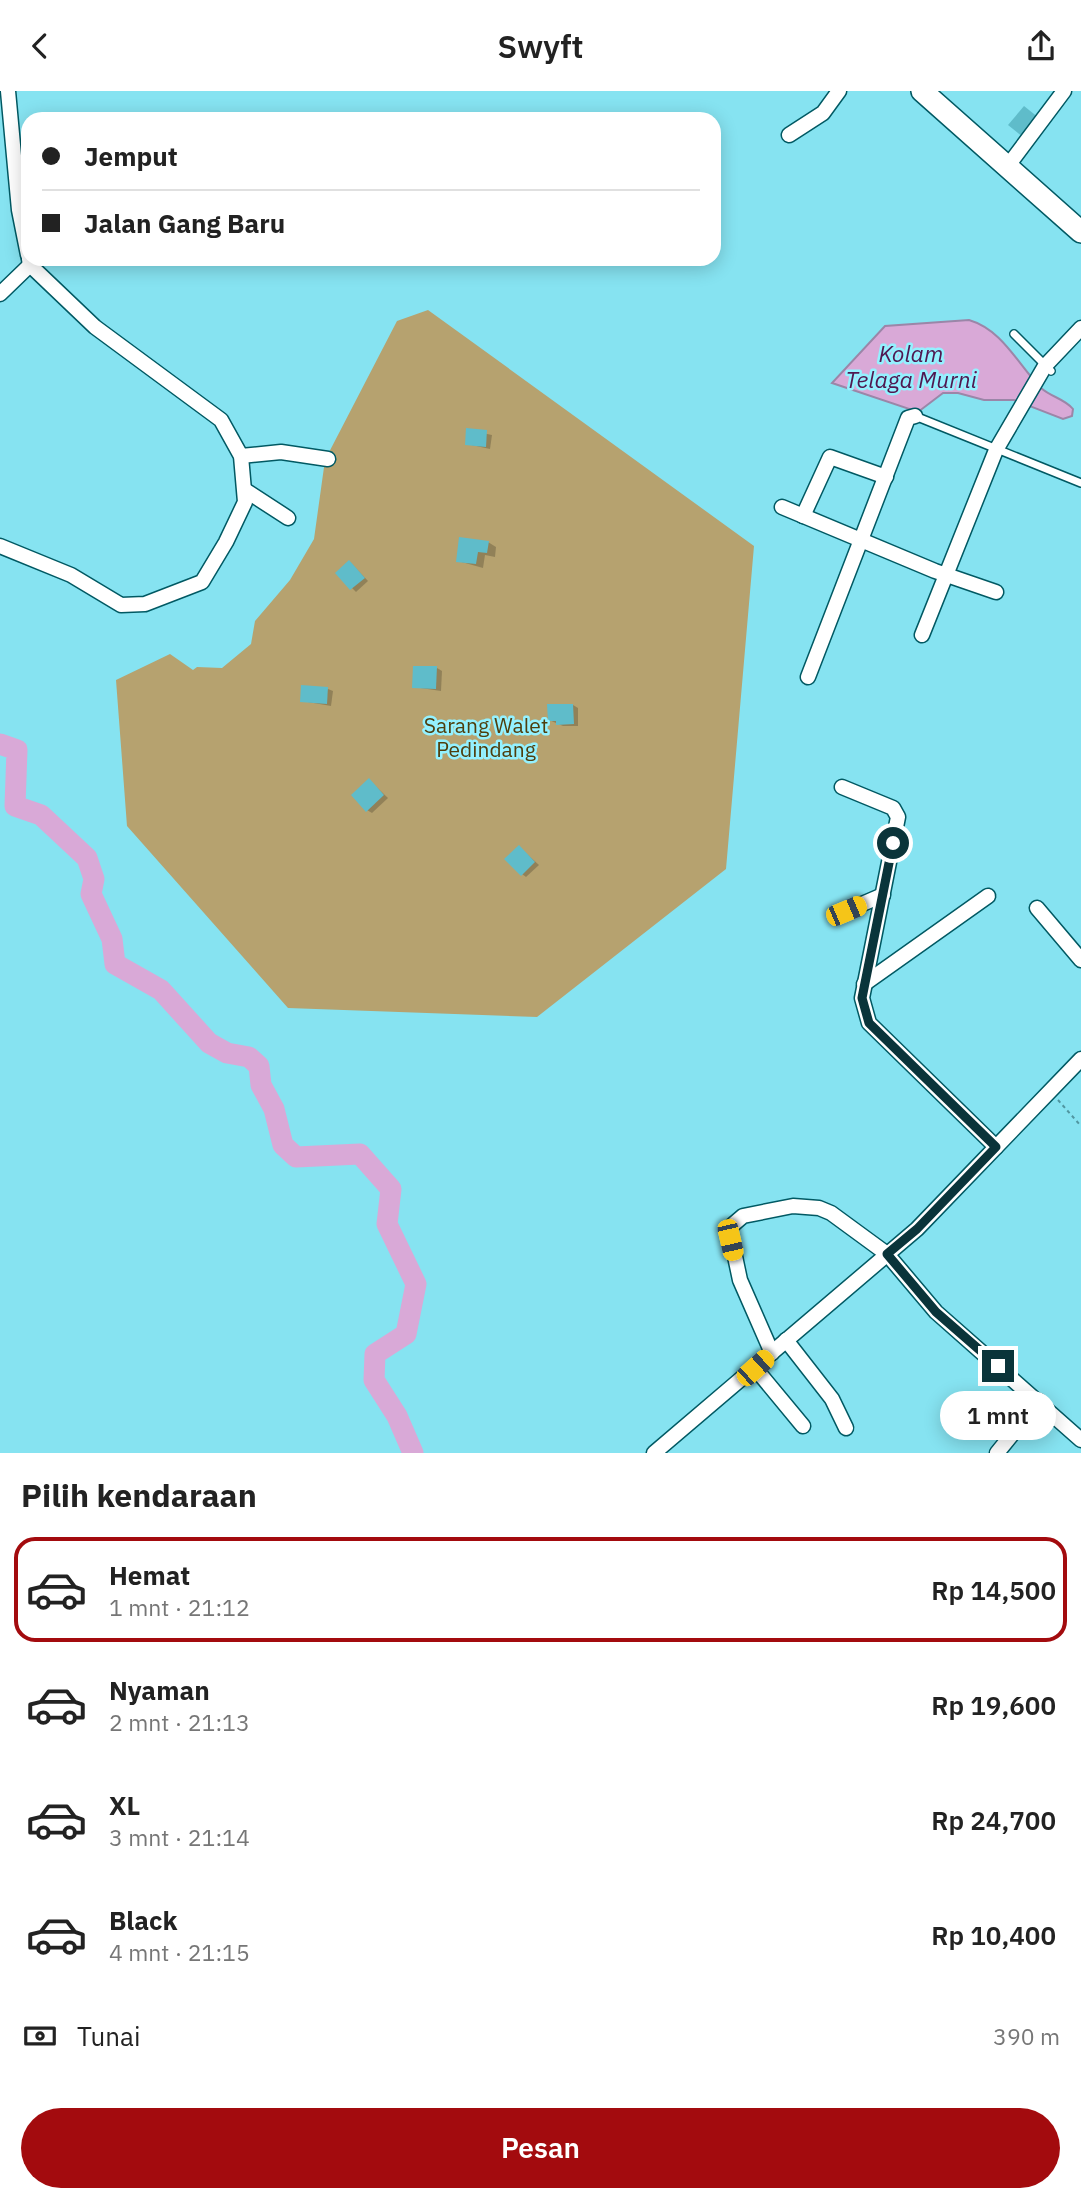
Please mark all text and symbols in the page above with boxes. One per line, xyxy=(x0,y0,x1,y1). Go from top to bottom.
text: Swyft xyxy=(498,25,583,67)
icon: back xyxy=(21,27,59,65)
icon: share xyxy=(1022,27,1060,65)
text: Jemput xyxy=(84,139,178,173)
text: Jalan Gang Baru xyxy=(84,206,285,240)
water label: Kolam Telaga Murni xyxy=(845,338,978,394)
park label: Sarang Walet Pedindang xyxy=(424,711,548,763)
route start xyxy=(877,827,909,859)
car xyxy=(823,893,870,929)
car xyxy=(716,1217,745,1263)
car xyxy=(733,1346,778,1390)
route end xyxy=(982,1350,1014,1382)
callout: 1 mnt xyxy=(940,1391,1056,1439)
text: 1 mnt xyxy=(967,1400,1029,1430)
text: Pilih kendaraan xyxy=(21,1474,257,1516)
icon: car xyxy=(25,1558,88,1621)
text: Hemat xyxy=(109,1558,190,1592)
text: Rp 14,500 xyxy=(931,1573,1056,1607)
text: 1 mnt · 21:12 xyxy=(109,1592,250,1622)
icon: car xyxy=(25,1673,88,1736)
text: Nyaman xyxy=(109,1673,210,1707)
text: Rp 19,600 xyxy=(931,1688,1056,1722)
text: 2 mnt · 21:13 xyxy=(109,1707,250,1737)
icon: car xyxy=(25,1788,88,1851)
text: XL xyxy=(109,1788,140,1822)
text: Rp 24,700 xyxy=(931,1803,1056,1837)
text: 3 mnt · 21:14 xyxy=(109,1822,250,1852)
icon: car xyxy=(25,1903,88,1966)
text: Black xyxy=(109,1903,177,1937)
text: Rp 10,400 xyxy=(931,1918,1056,1952)
text: 4 mnt · 21:15 xyxy=(109,1937,250,1967)
icon: cash xyxy=(21,2017,59,2055)
text: Tunai xyxy=(77,2019,141,2053)
text: 390 m xyxy=(993,2021,1060,2051)
button: Pesan xyxy=(21,2108,1060,2188)

